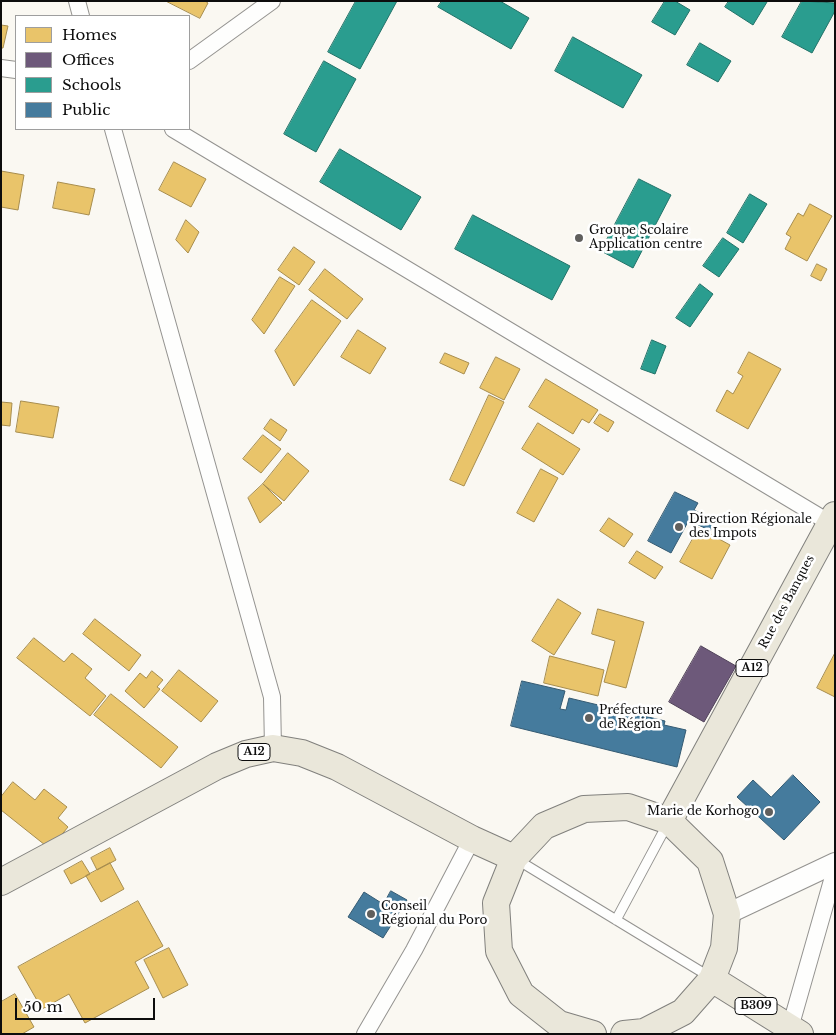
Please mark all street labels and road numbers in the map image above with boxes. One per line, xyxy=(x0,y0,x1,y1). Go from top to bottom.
street label: Rue des Banques xyxy=(756,553,818,651)
road number: A12 xyxy=(736,660,768,676)
road number: A12 xyxy=(238,744,270,760)
road number: B309 xyxy=(735,998,777,1014)

